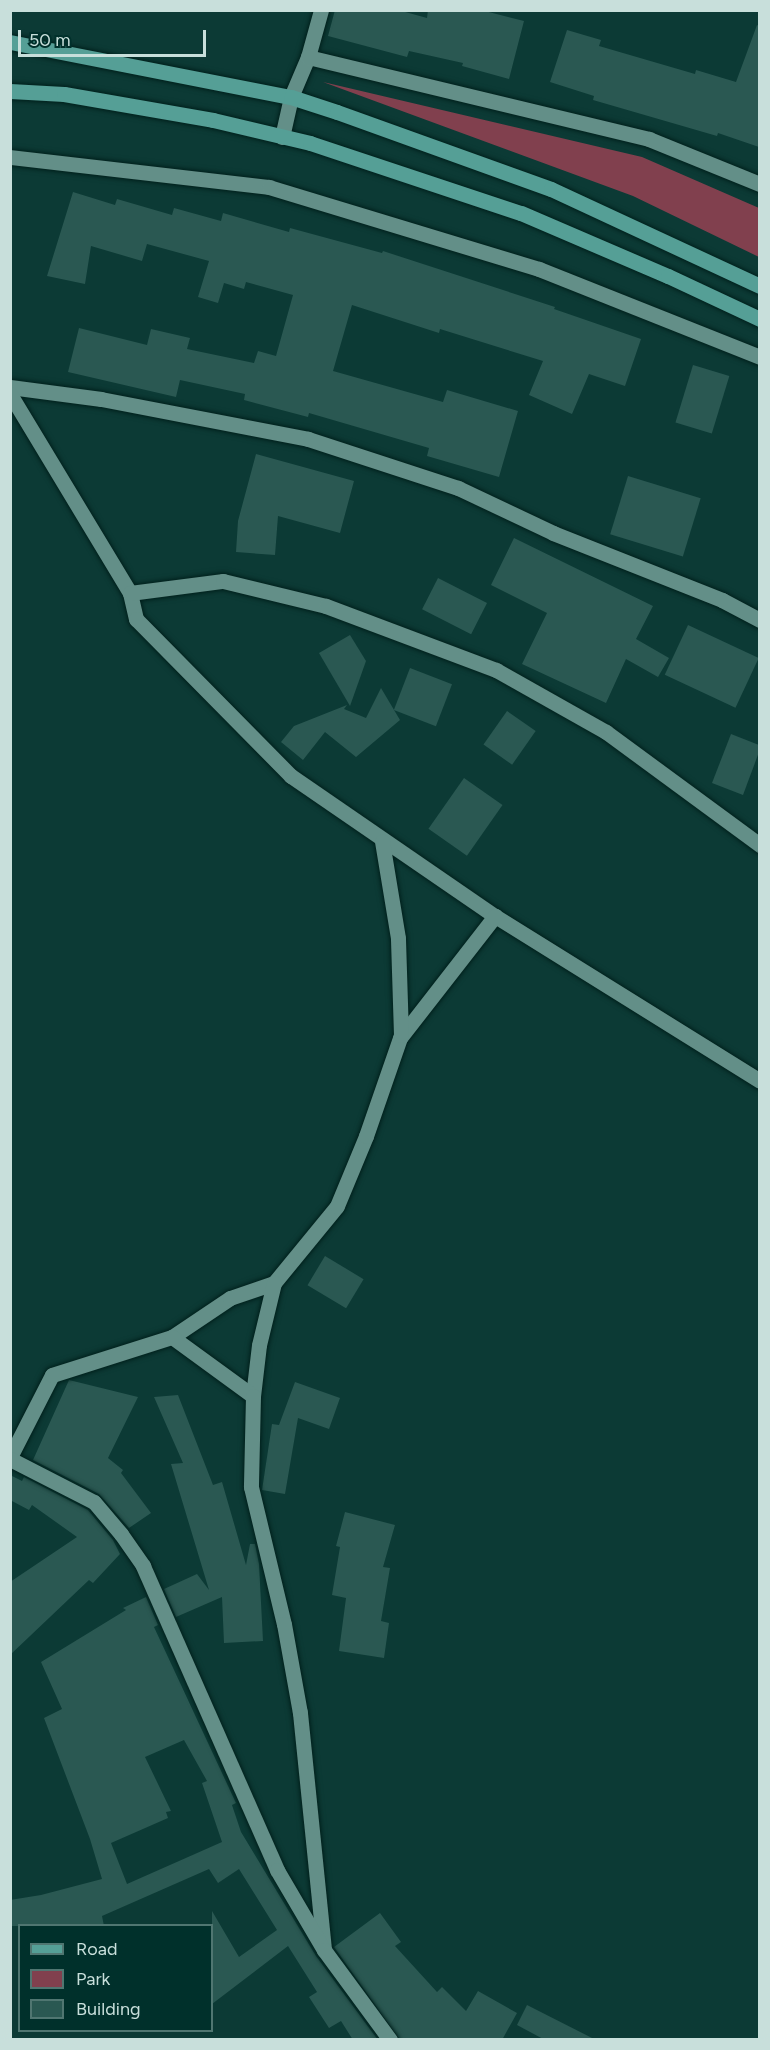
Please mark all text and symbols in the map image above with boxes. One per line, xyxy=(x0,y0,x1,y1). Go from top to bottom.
scale bar xyxy=(21,18,208,56)
text: 50 m xyxy=(29,29,71,51)
legend xyxy=(18,1924,213,2032)
text: Road xyxy=(76,1938,117,1960)
text: Park xyxy=(76,1968,110,1990)
text: Building xyxy=(76,1998,141,2020)

